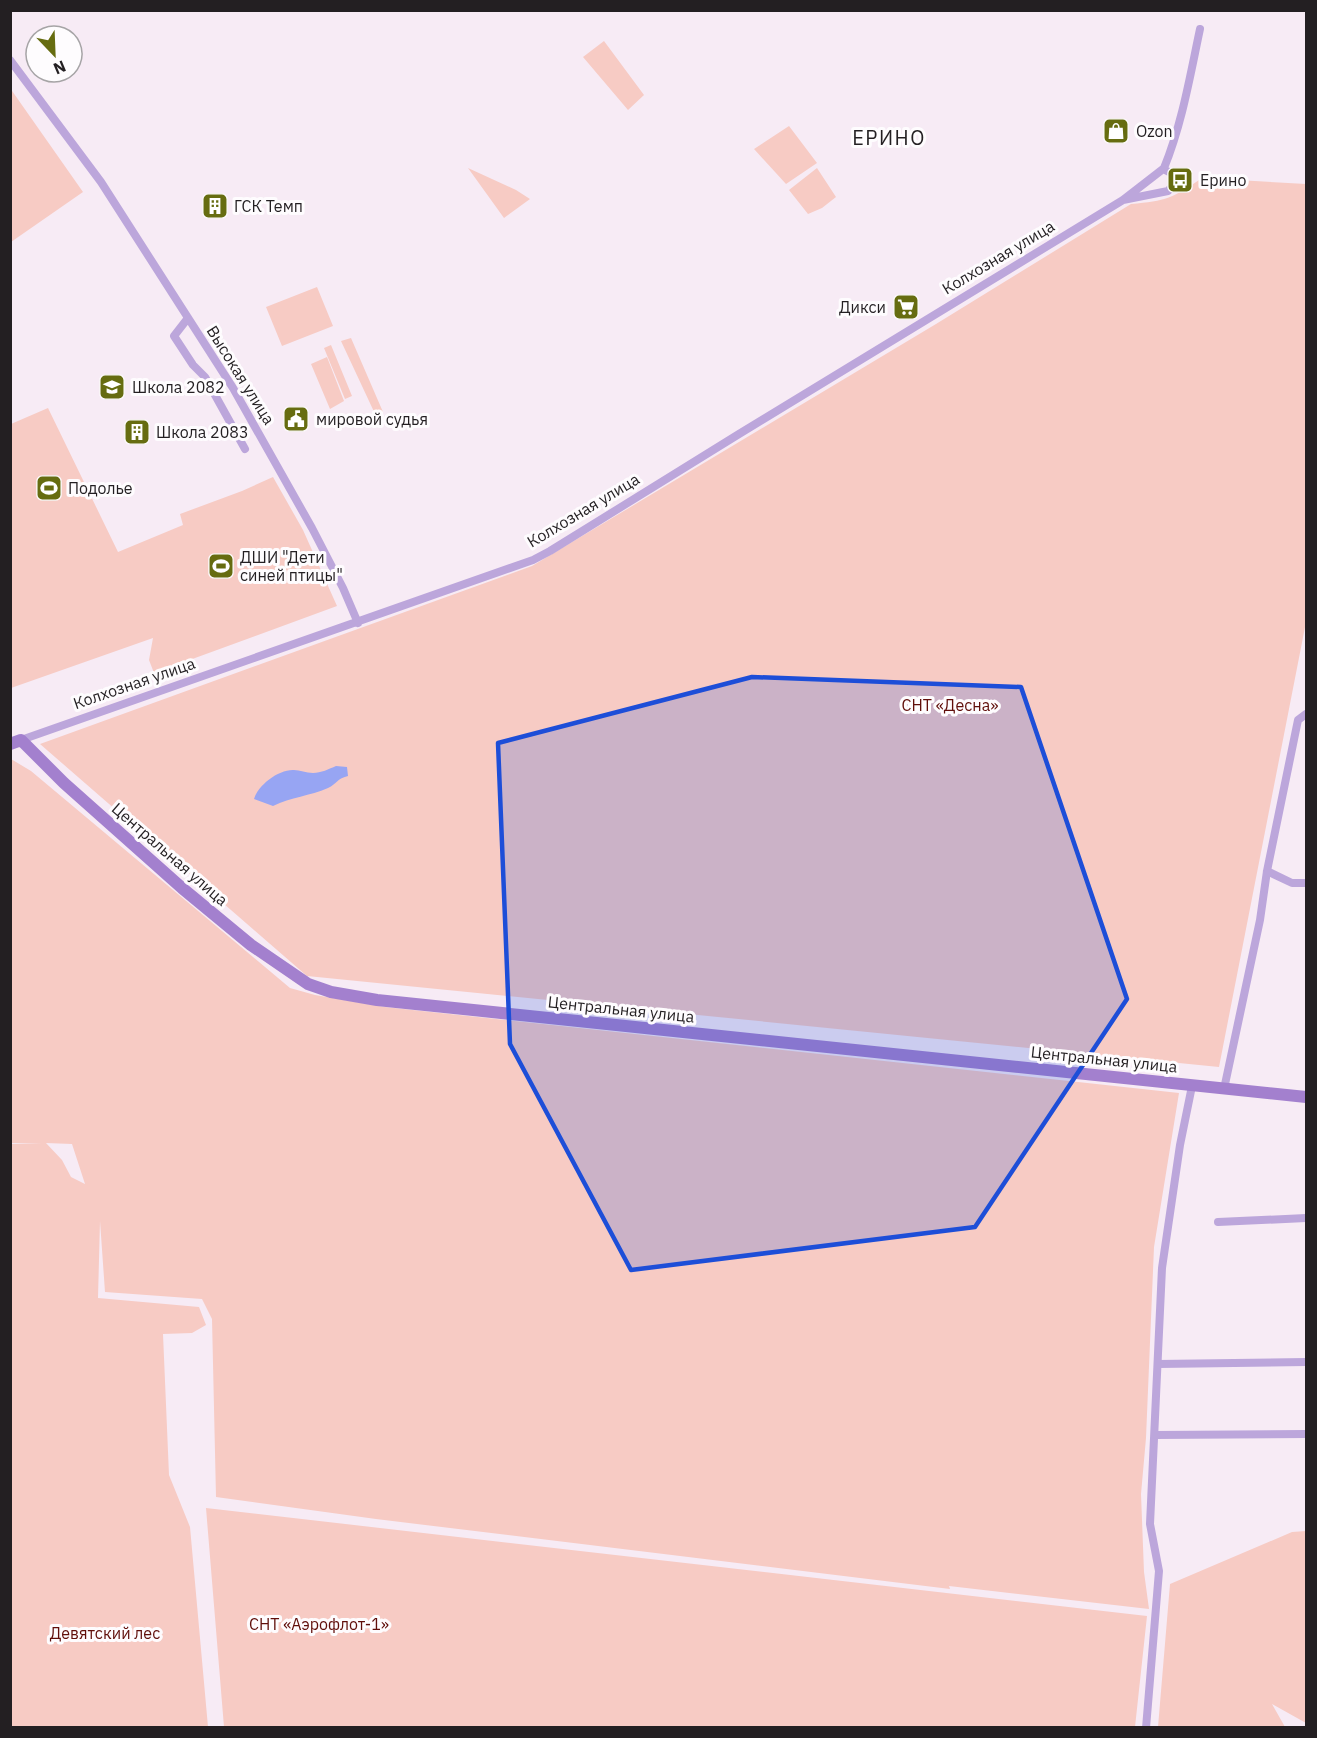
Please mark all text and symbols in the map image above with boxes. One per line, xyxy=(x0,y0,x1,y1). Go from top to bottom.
north arrow xyxy=(24,24,84,84)
text: N xyxy=(51,56,69,79)
shop icon: Ozon xyxy=(1101,116,1131,146)
place label: Ozon xyxy=(1136,121,1173,141)
district label: ЕРИНО xyxy=(852,124,926,151)
bus stop icon: Ерино xyxy=(1165,165,1195,195)
place label: Ерино xyxy=(1200,170,1246,190)
building icon: ГСК Темп xyxy=(200,191,230,221)
place label: ГСК Темп xyxy=(234,196,303,216)
street label: Колхозная улица xyxy=(938,215,1058,298)
supermarket icon: Дикси xyxy=(891,292,921,322)
place label: Дикси xyxy=(839,297,886,317)
street label: Высокая улица xyxy=(203,322,280,429)
school or university icon: Школа 2082 xyxy=(97,372,127,402)
place label: Школа 2082 xyxy=(132,377,225,397)
public building icon: мировой судья xyxy=(281,404,311,434)
place label: мировой судья xyxy=(316,409,428,429)
building icon: Школа 2083 xyxy=(122,417,152,447)
place label: Школа 2083 xyxy=(156,422,249,442)
street label: Колхозная улица xyxy=(523,468,643,551)
sports icon: Подолье xyxy=(34,473,64,503)
place label: Подолье xyxy=(68,478,133,498)
place label: ДШИ "Дети синей птицы" xyxy=(240,547,343,585)
sports icon: ДШИ "Дети синей птицы" xyxy=(206,551,236,581)
street label: Колхозная улица xyxy=(70,653,198,713)
park label: СНТ «Десна» xyxy=(902,695,998,715)
street label: Центральная улица xyxy=(108,798,232,910)
street label: Центральная улица xyxy=(547,991,696,1027)
street label: Центральная улица xyxy=(1030,1041,1179,1077)
park label: СНТ «Аэрофлот-1» xyxy=(249,1614,389,1634)
park label: Девятский лес xyxy=(50,1623,160,1643)

